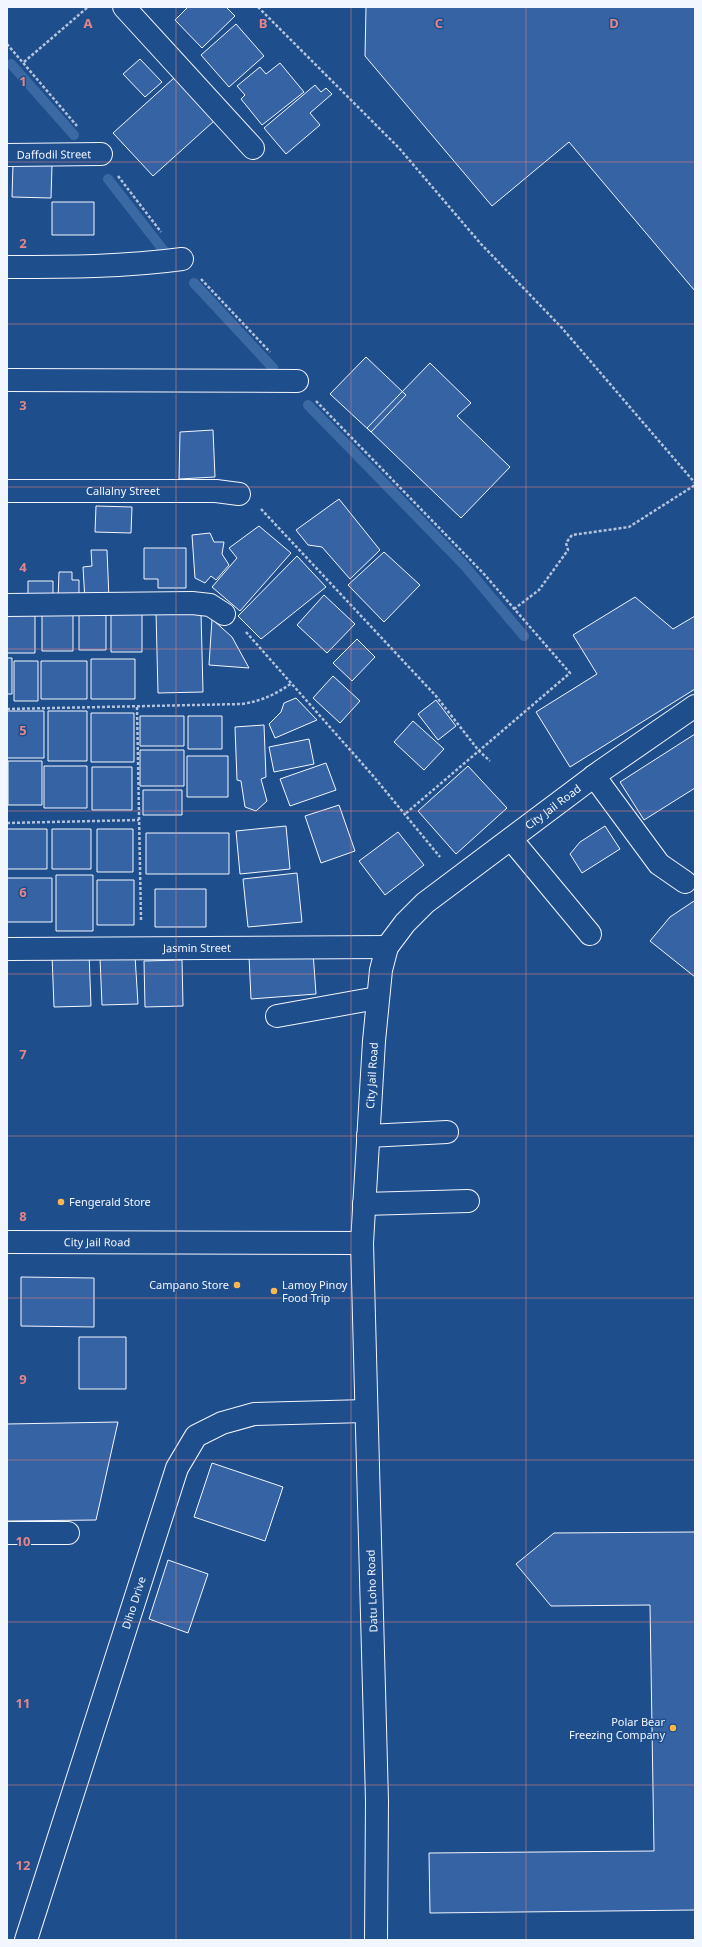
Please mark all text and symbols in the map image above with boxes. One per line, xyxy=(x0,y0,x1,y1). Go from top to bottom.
text: A xyxy=(84,14,93,32)
text: B xyxy=(259,14,267,32)
text: C xyxy=(435,14,443,32)
text: D xyxy=(609,14,619,32)
text: 1 xyxy=(19,72,27,90)
street label: Daffodil Street xyxy=(17,146,91,162)
text: 2 xyxy=(19,234,27,252)
text: 3 xyxy=(19,396,27,414)
street label: Callalny Street xyxy=(86,483,160,498)
text: 4 xyxy=(19,558,27,576)
text: 5 xyxy=(19,721,27,739)
street label: City Jail Road xyxy=(522,781,584,833)
text: 6 xyxy=(19,883,27,901)
street label: Jasmin Street xyxy=(162,940,231,955)
street label: City Jail Road xyxy=(362,1042,381,1109)
text: 7 xyxy=(19,1045,27,1063)
place label: Fengerald Store xyxy=(69,1194,151,1209)
marker: Fengerald Store xyxy=(56,1197,66,1207)
text: 8 xyxy=(19,1207,27,1225)
street label: City Jail Road xyxy=(64,1234,130,1249)
place label: Campano Store xyxy=(149,1277,229,1292)
place label: Lamoy Pinoy Food Trip xyxy=(282,1277,348,1305)
marker: Campano Store xyxy=(232,1280,242,1290)
marker: Lamoy Pinoy Food Trip xyxy=(269,1286,279,1296)
text: 9 xyxy=(19,1370,27,1388)
text: 10 xyxy=(16,1532,30,1550)
street label: Datu Loho Road xyxy=(363,1549,380,1633)
street label: Diho Drive xyxy=(118,1574,149,1631)
text: 11 xyxy=(16,1694,30,1712)
place label: Polar Bear Freezing Company xyxy=(569,1714,665,1742)
marker: Polar Bear Freezing Company xyxy=(668,1723,678,1733)
text: 12 xyxy=(16,1856,30,1874)

